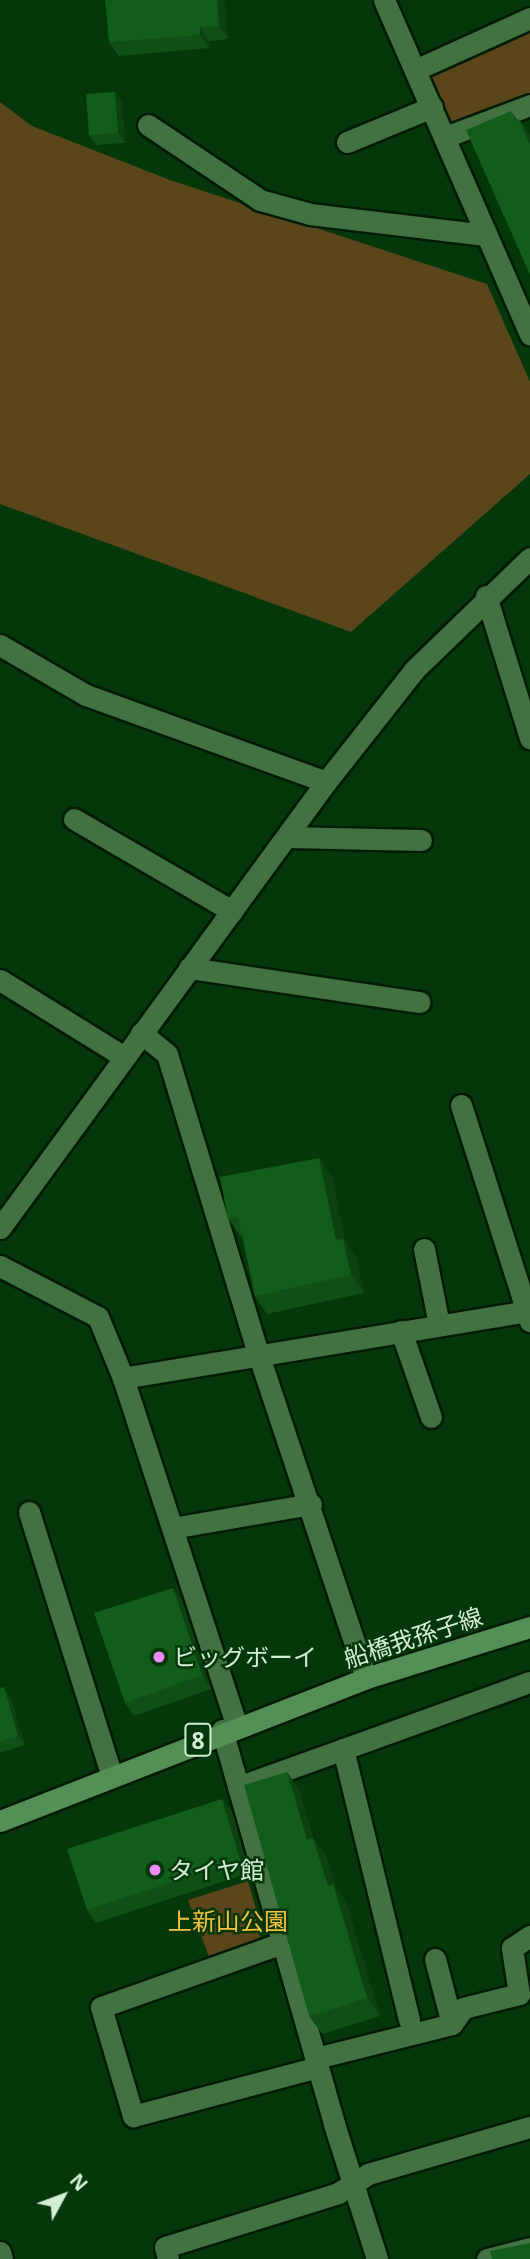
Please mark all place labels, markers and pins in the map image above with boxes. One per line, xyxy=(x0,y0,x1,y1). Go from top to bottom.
place label: ビッグボーイ xyxy=(173,1643,317,1671)
marker: ビッグボーイ xyxy=(151,1649,167,1665)
place label: タイヤ館 xyxy=(169,1856,265,1884)
marker: タイヤ館 xyxy=(147,1862,163,1878)

